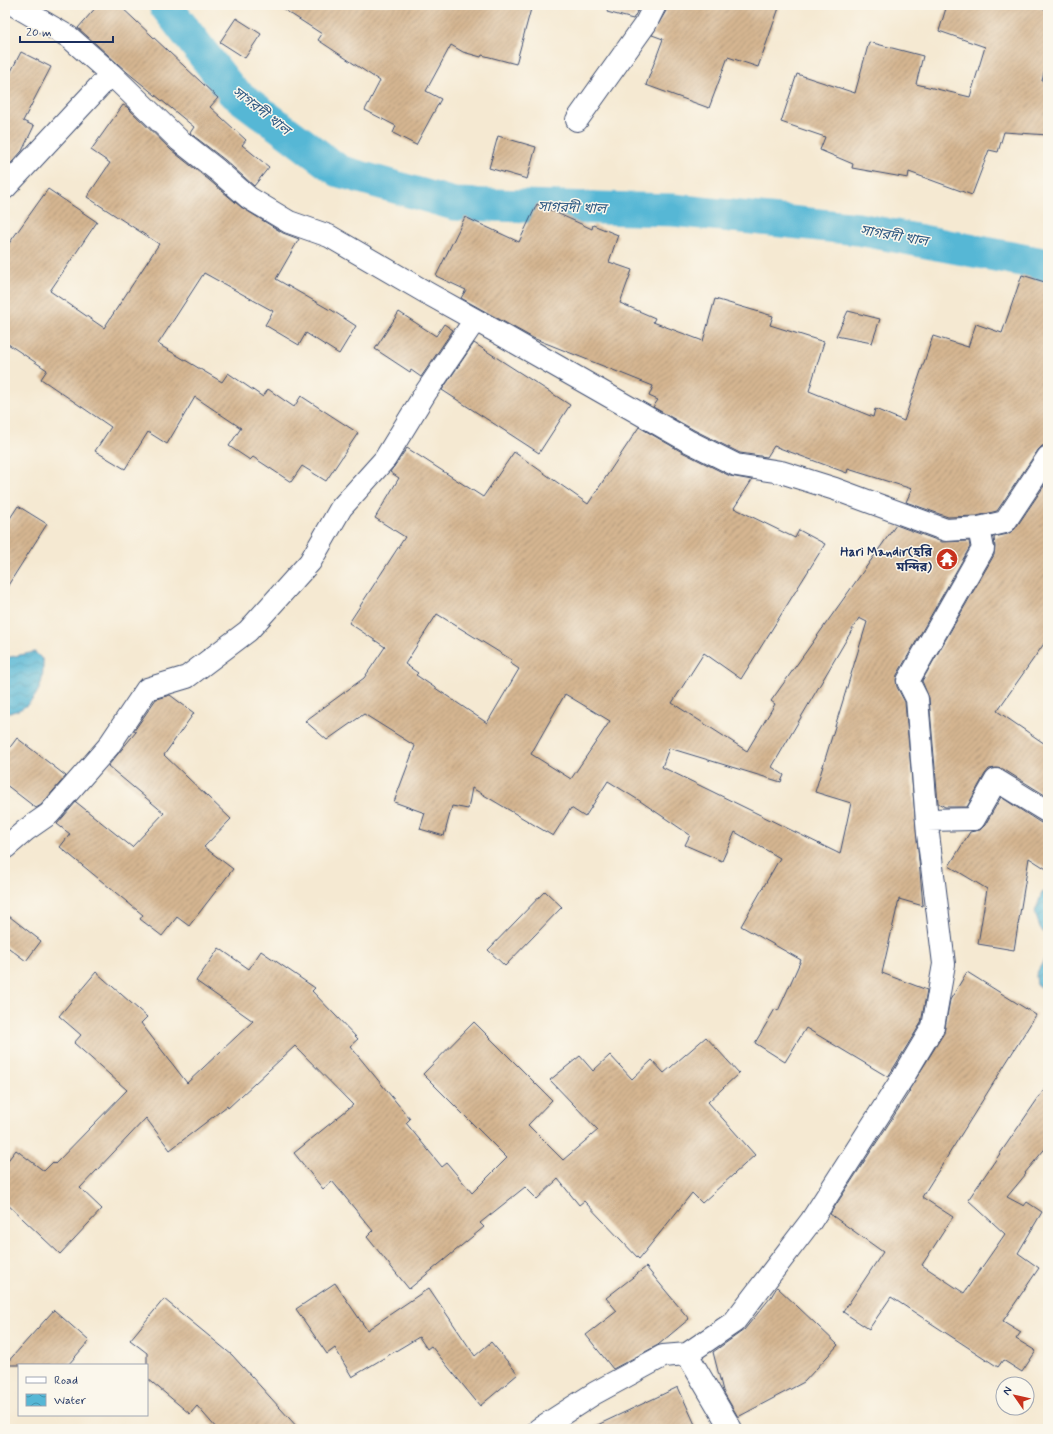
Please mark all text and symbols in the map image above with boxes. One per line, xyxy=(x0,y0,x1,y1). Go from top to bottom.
scale bar xyxy=(20,18,113,44)
text: 20 m xyxy=(26,25,52,41)
water label: সাগরদী খাল xyxy=(229,83,296,141)
water label: সাগরদী খাল xyxy=(538,198,609,218)
water label: সাগরদী খাল xyxy=(859,221,932,251)
place label: Hari Mandir(হরি মন্দির) xyxy=(840,544,932,576)
temple icon: Hari Mandir(হরি মন্দির) xyxy=(934,546,960,572)
legend xyxy=(18,1364,148,1416)
text: Road xyxy=(54,1373,78,1389)
north arrow xyxy=(995,1376,1035,1416)
text: N xyxy=(1000,1384,1015,1398)
text: Water xyxy=(54,1393,86,1409)

